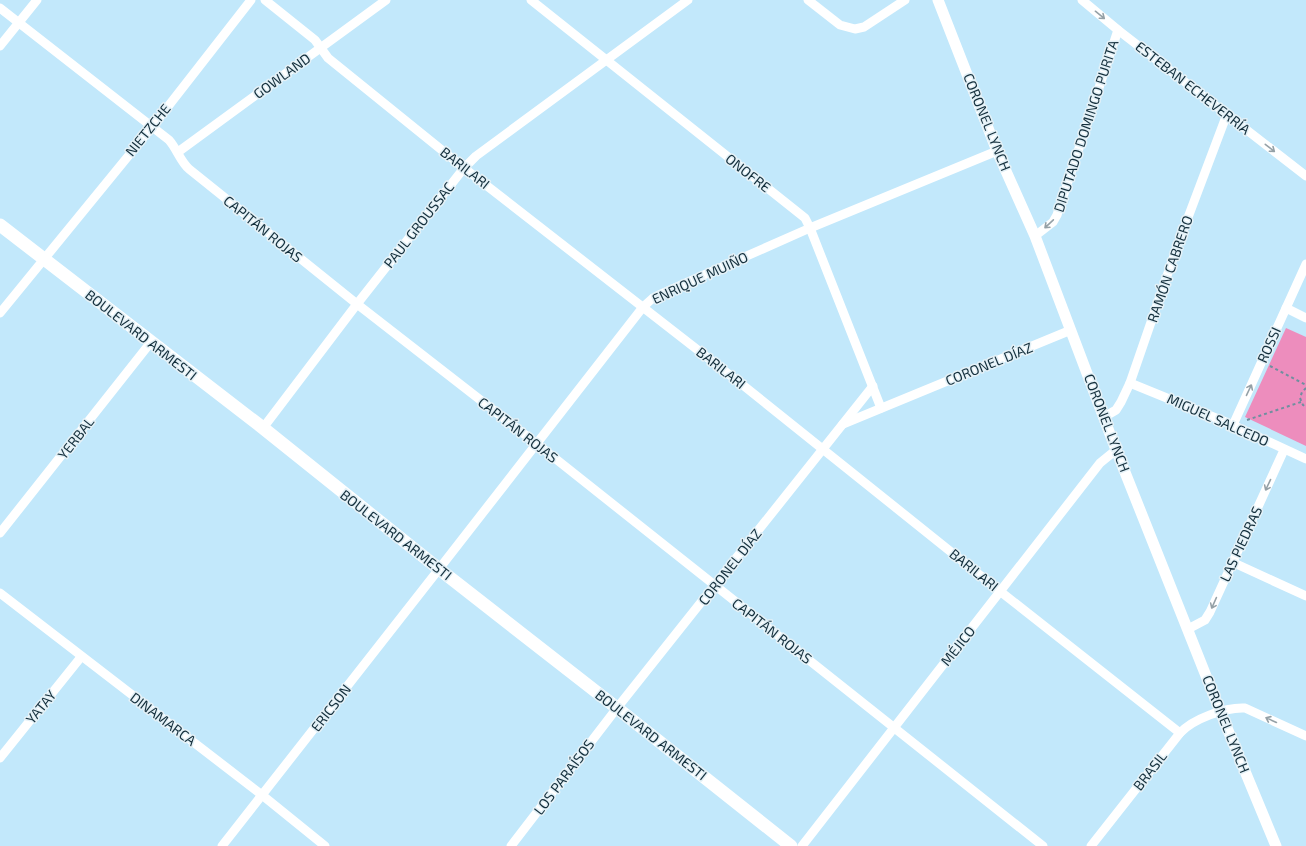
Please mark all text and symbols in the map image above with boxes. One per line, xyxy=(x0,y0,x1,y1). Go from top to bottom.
one-way arrow xyxy=(1094,10,1105,19)
street label: DIPUTADO DOMINGO PURITA xyxy=(1050,37,1122,214)
street label: ESTEBAN ECHEVERRÍA xyxy=(1133,37,1254,138)
street label: GOWLAND xyxy=(250,49,314,102)
street label: CORONEL LYNCH xyxy=(960,70,1015,173)
street label: NIETZCHE xyxy=(121,100,174,159)
street label: BARILARI xyxy=(437,143,493,192)
one-way arrow xyxy=(1265,144,1276,152)
street label: ONOFRE xyxy=(722,150,774,196)
street label: PAUL GROUSSAC xyxy=(380,178,457,271)
street label: CAPITÁN ROJAS xyxy=(220,192,306,266)
street label: RAMÓN CABRERO xyxy=(1143,213,1196,324)
one-way arrow xyxy=(1044,219,1054,229)
street label: ENRIQUE MUIÑO xyxy=(649,248,751,307)
street label: BOULEVARD ARMESTI xyxy=(82,286,201,383)
street label: ROSSI xyxy=(1253,324,1284,365)
street label: CORONEL DÍAZ xyxy=(943,338,1035,389)
street label: BARILARI xyxy=(693,343,749,392)
street label: CORONEL LYNCH xyxy=(1081,371,1134,474)
one-way arrow xyxy=(1246,384,1253,396)
street label: MIGUEL SALCEDO xyxy=(1165,389,1272,450)
street label: CAPITÁN ROJAS xyxy=(475,393,562,466)
street label: YERBAL xyxy=(54,413,97,462)
one-way arrow xyxy=(1264,479,1271,491)
street label: BOULEVARD ARMESTI xyxy=(337,486,456,583)
street label: LAS PIEDRAS xyxy=(1216,503,1265,584)
street label: CORONEL DÍAZ xyxy=(694,525,765,608)
street label: BARILARI xyxy=(946,545,1002,594)
street label: CAPITÁN ROJAS xyxy=(729,594,816,667)
one-way arrow xyxy=(1209,597,1217,609)
street label: MÉJICO xyxy=(937,622,978,669)
street label: CORONEL LYNCH xyxy=(1199,672,1254,775)
street label: ERICSON xyxy=(307,681,354,735)
street label: YATAY xyxy=(22,686,59,727)
street label: BOULEVARD ARMESTI xyxy=(592,686,711,783)
street label: DINAMARCA xyxy=(127,688,200,749)
one-way arrow xyxy=(1265,716,1277,723)
street label: LOS PARAÍSOS xyxy=(530,736,598,818)
street label: BRASIL xyxy=(1129,748,1170,794)

